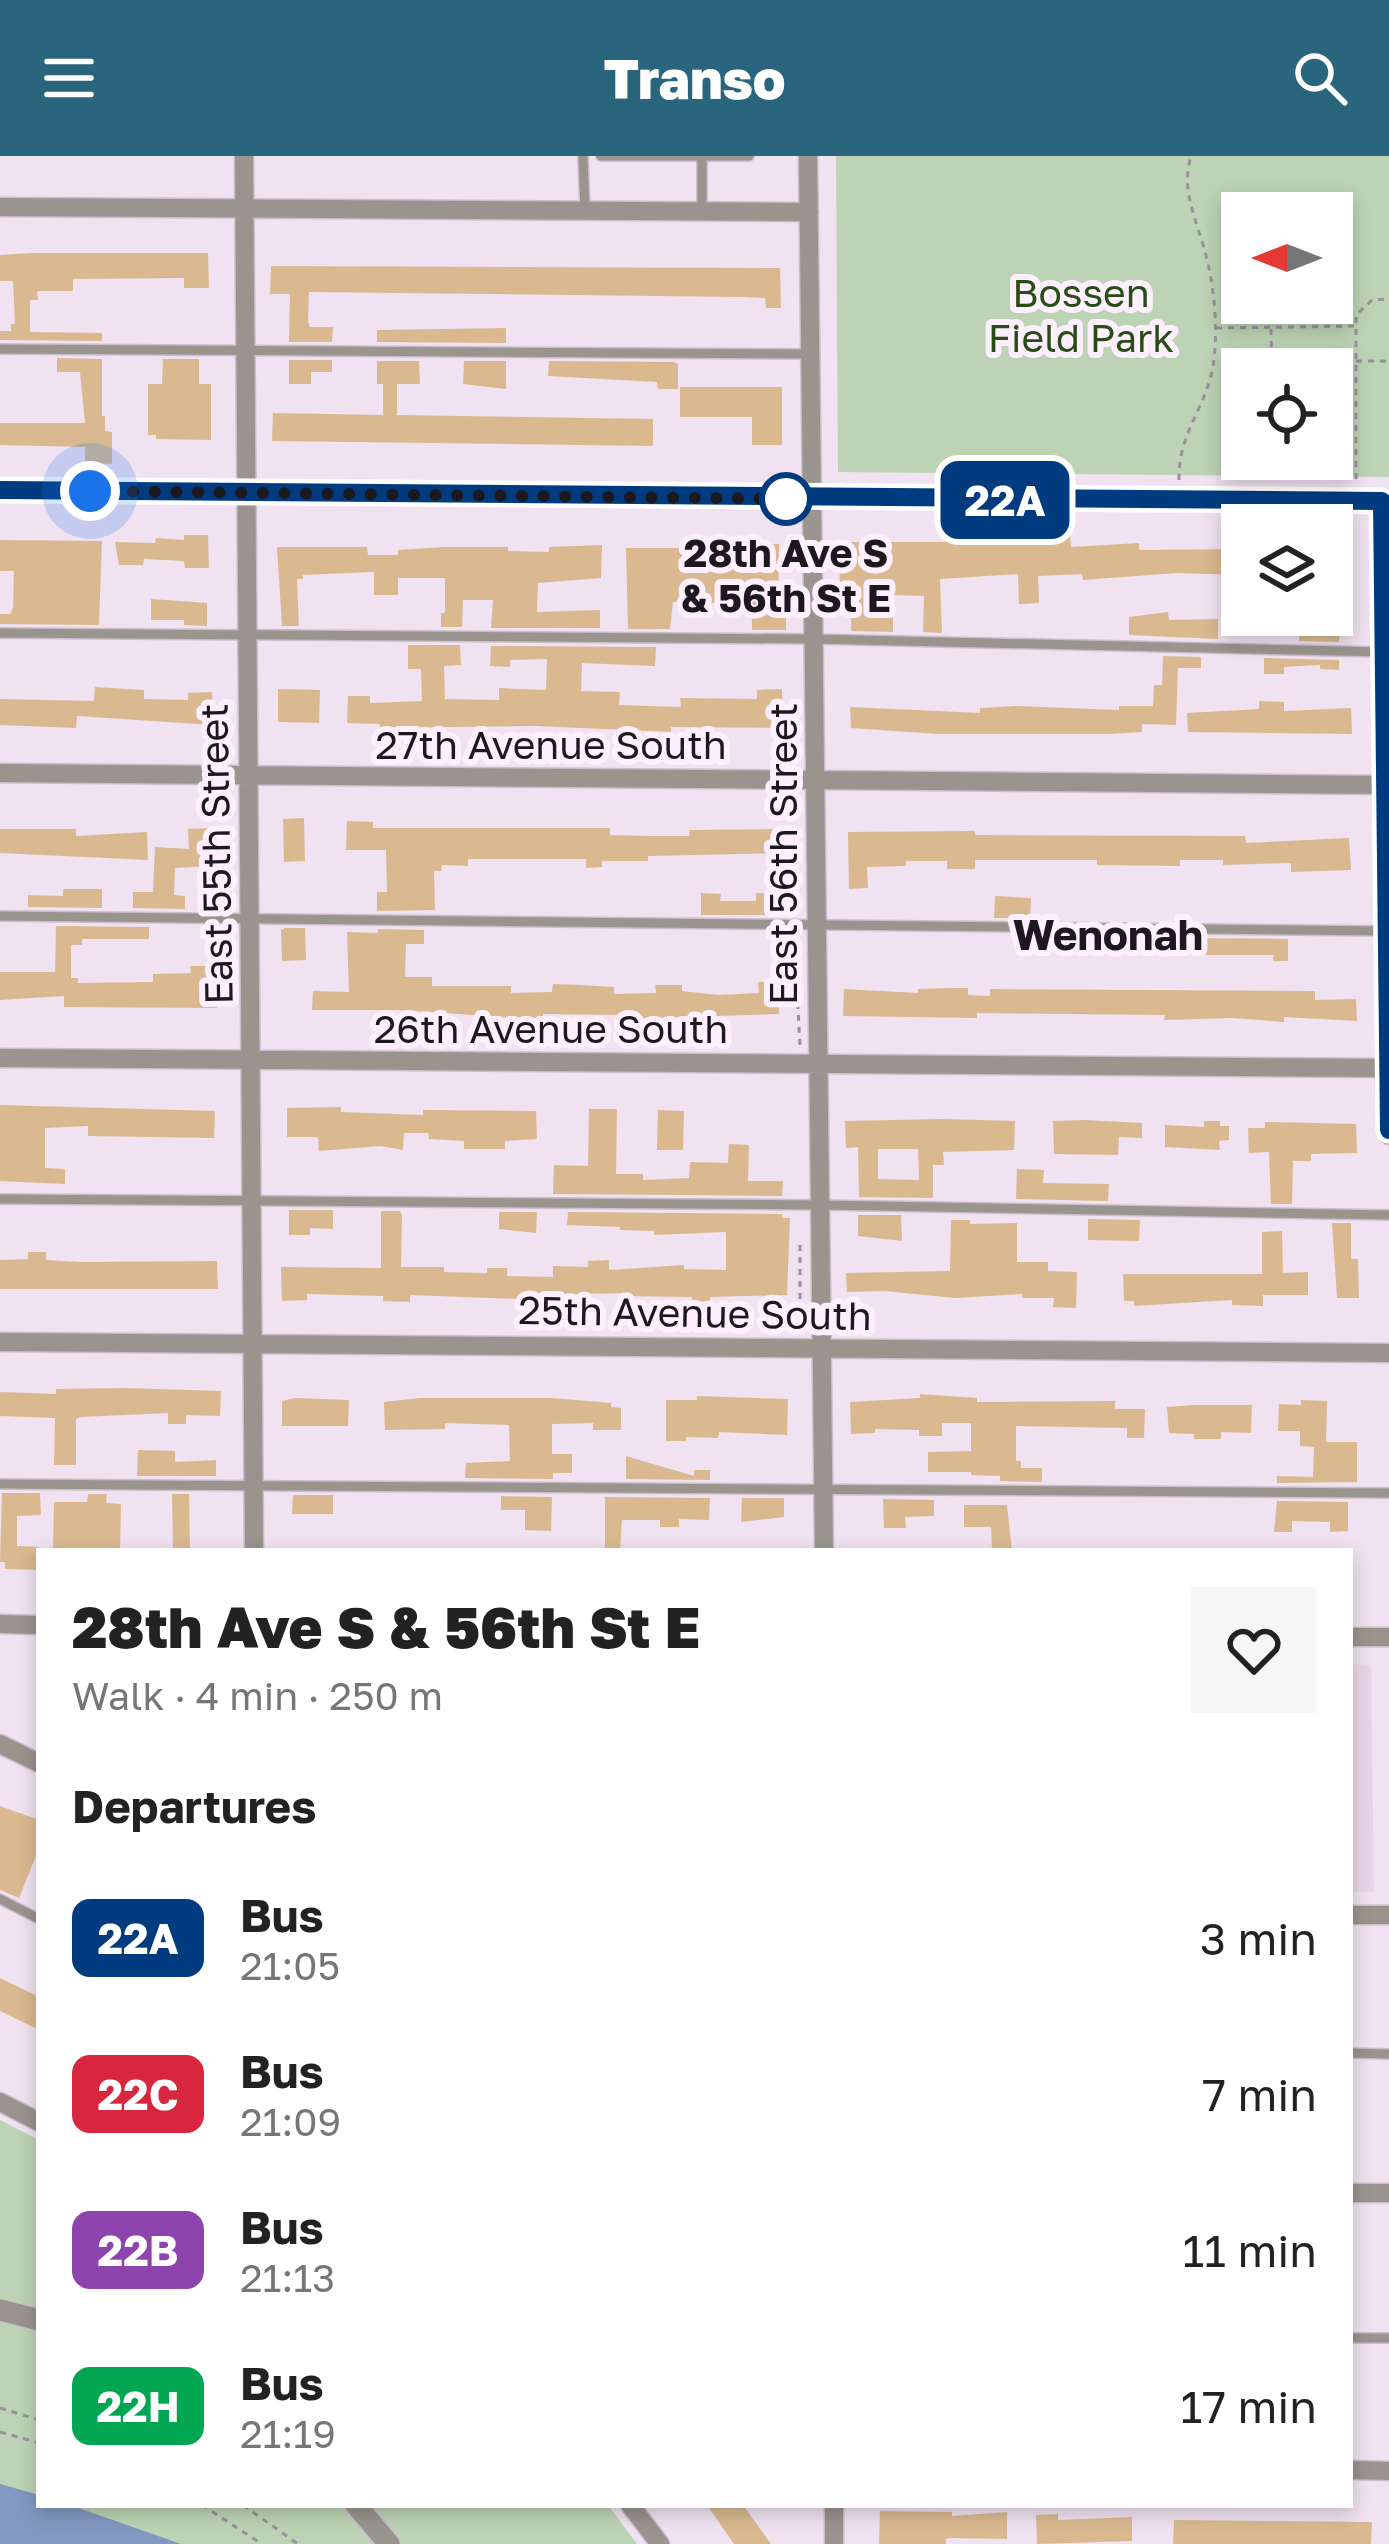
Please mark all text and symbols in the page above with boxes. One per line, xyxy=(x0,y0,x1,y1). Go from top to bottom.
icon: menu xyxy=(36,45,102,111)
icon: search xyxy=(1287,45,1353,111)
text: Transo xyxy=(603,46,786,111)
north arrow xyxy=(1221,192,1353,324)
map controls xyxy=(1221,192,1353,636)
park label: Bossen Field Park xyxy=(988,269,1174,361)
button: locate xyxy=(1221,348,1353,480)
your location xyxy=(60,461,120,521)
line badge: 22A xyxy=(936,461,1074,539)
marker: 28th Ave S & 56th St E xyxy=(761,474,811,524)
text: 22A xyxy=(964,475,1046,525)
button: layers xyxy=(1221,504,1353,636)
place label: 28th Ave S & 56th St E xyxy=(681,529,891,621)
street label: East 55th Street xyxy=(189,703,242,1005)
street label: East 56th Street xyxy=(759,703,806,1005)
street label: 27th Avenue South xyxy=(375,721,727,768)
district label: Wenonah xyxy=(1013,909,1203,959)
street label: 26th Avenue South xyxy=(374,1005,728,1052)
street label: 25th Avenue South xyxy=(518,1286,872,1339)
button: heart xyxy=(1191,1587,1317,1713)
text: 28th Ave S & 56th St E xyxy=(72,1592,700,1661)
text: Walk · 4 min · 250 m xyxy=(72,1672,443,1719)
text: Departures xyxy=(72,1779,316,1833)
text: Bus xyxy=(240,1888,324,1942)
text: 3 min xyxy=(1200,1911,1317,1965)
text: 22A xyxy=(97,1913,179,1963)
text: 21:05 xyxy=(240,1942,340,1989)
text: Bus xyxy=(240,2044,324,2098)
text: 7 min xyxy=(1202,2067,1317,2121)
text: 22C xyxy=(97,2069,179,2119)
text: 21:09 xyxy=(240,2098,341,2145)
text: Bus xyxy=(240,2200,324,2254)
text: 11 min xyxy=(1183,2223,1317,2277)
text: 22B xyxy=(98,2225,178,2275)
text: 21:13 xyxy=(240,2254,335,2301)
text: Bus xyxy=(240,2356,324,2410)
text: 17 min xyxy=(1181,2379,1317,2433)
text: 22H xyxy=(96,2381,180,2431)
text: 21:19 xyxy=(240,2410,336,2457)

